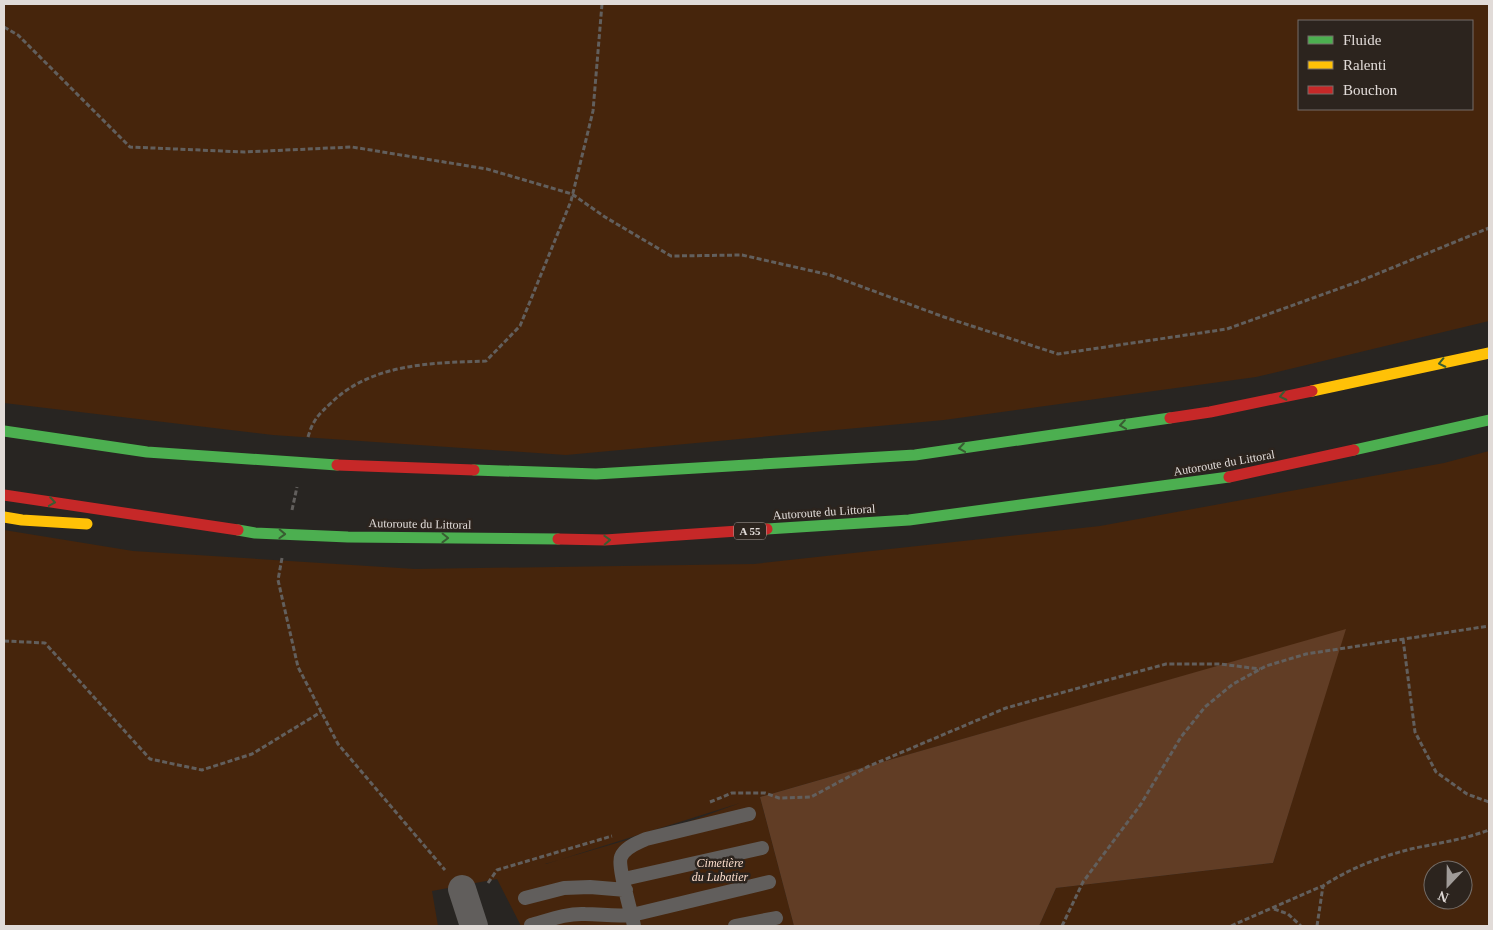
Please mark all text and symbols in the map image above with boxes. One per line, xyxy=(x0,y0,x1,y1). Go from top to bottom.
legend xyxy=(1298,20,1473,110)
text: Fluide xyxy=(1343,32,1382,48)
text: Ralenti xyxy=(1343,57,1386,73)
text: Bouchon xyxy=(1343,82,1398,98)
one-way arrow xyxy=(1437,357,1446,368)
one-way arrow xyxy=(1278,391,1287,401)
one-way arrow xyxy=(1118,419,1127,429)
one-way arrow xyxy=(957,443,966,453)
street label: Autoroute du Littoral xyxy=(1172,447,1276,479)
one-way arrow xyxy=(48,497,56,507)
street label: Autoroute du Littoral xyxy=(772,501,876,523)
street label: Autoroute du Littoral xyxy=(369,516,472,532)
road number: A 55 xyxy=(734,522,766,540)
one-way arrow xyxy=(278,529,286,539)
one-way arrow xyxy=(441,533,449,543)
one-way arrow xyxy=(604,535,611,545)
park label: Cimetière du Lubatier xyxy=(692,856,748,884)
north arrow xyxy=(1423,860,1473,910)
text: N xyxy=(1436,888,1451,905)

